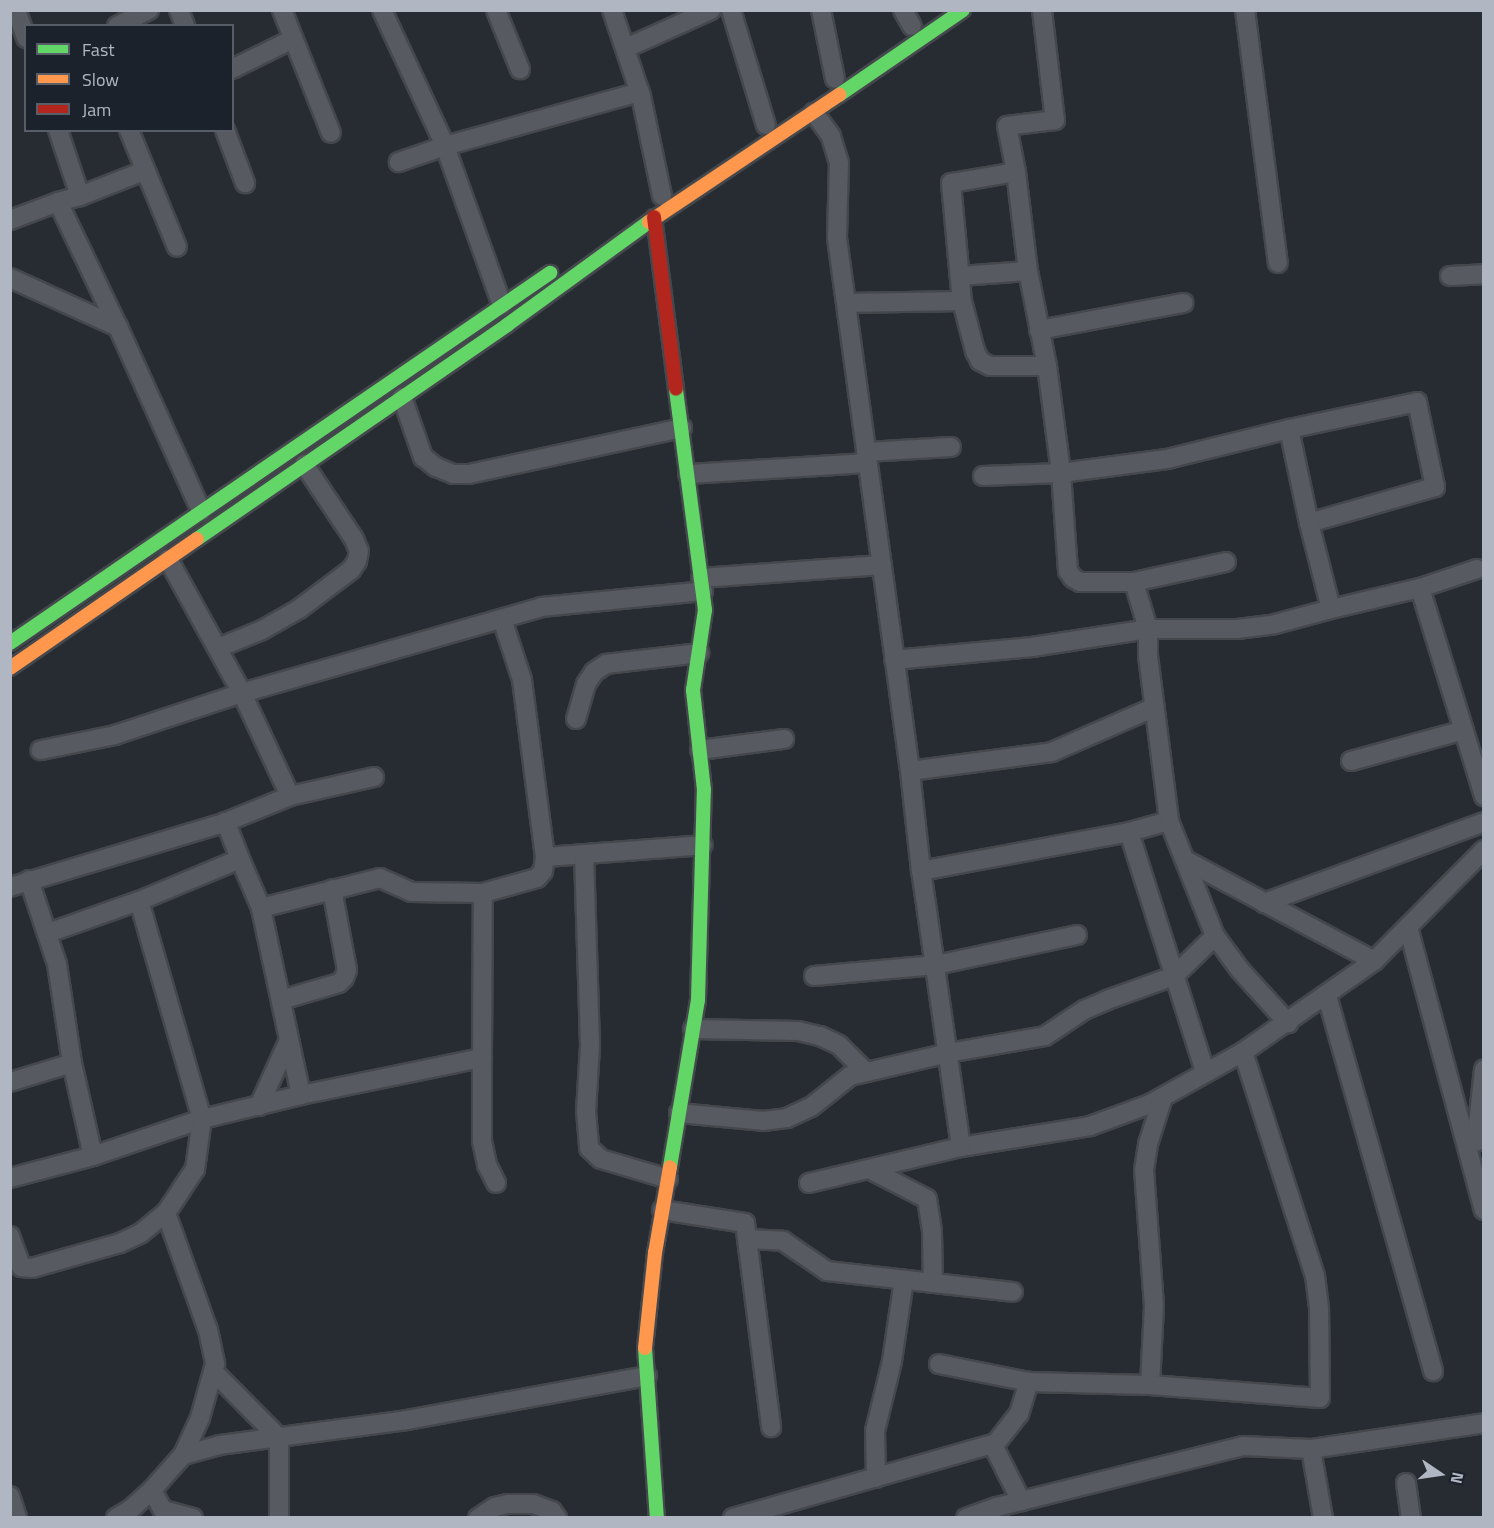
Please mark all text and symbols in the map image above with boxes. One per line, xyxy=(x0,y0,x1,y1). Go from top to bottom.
legend xyxy=(24,24,234,132)
text: Fast xyxy=(82,36,115,63)
text: Slow xyxy=(82,66,119,93)
text: Jam xyxy=(82,96,111,123)
north arrow xyxy=(1410,1444,1470,1504)
text: N xyxy=(1445,1470,1470,1486)

